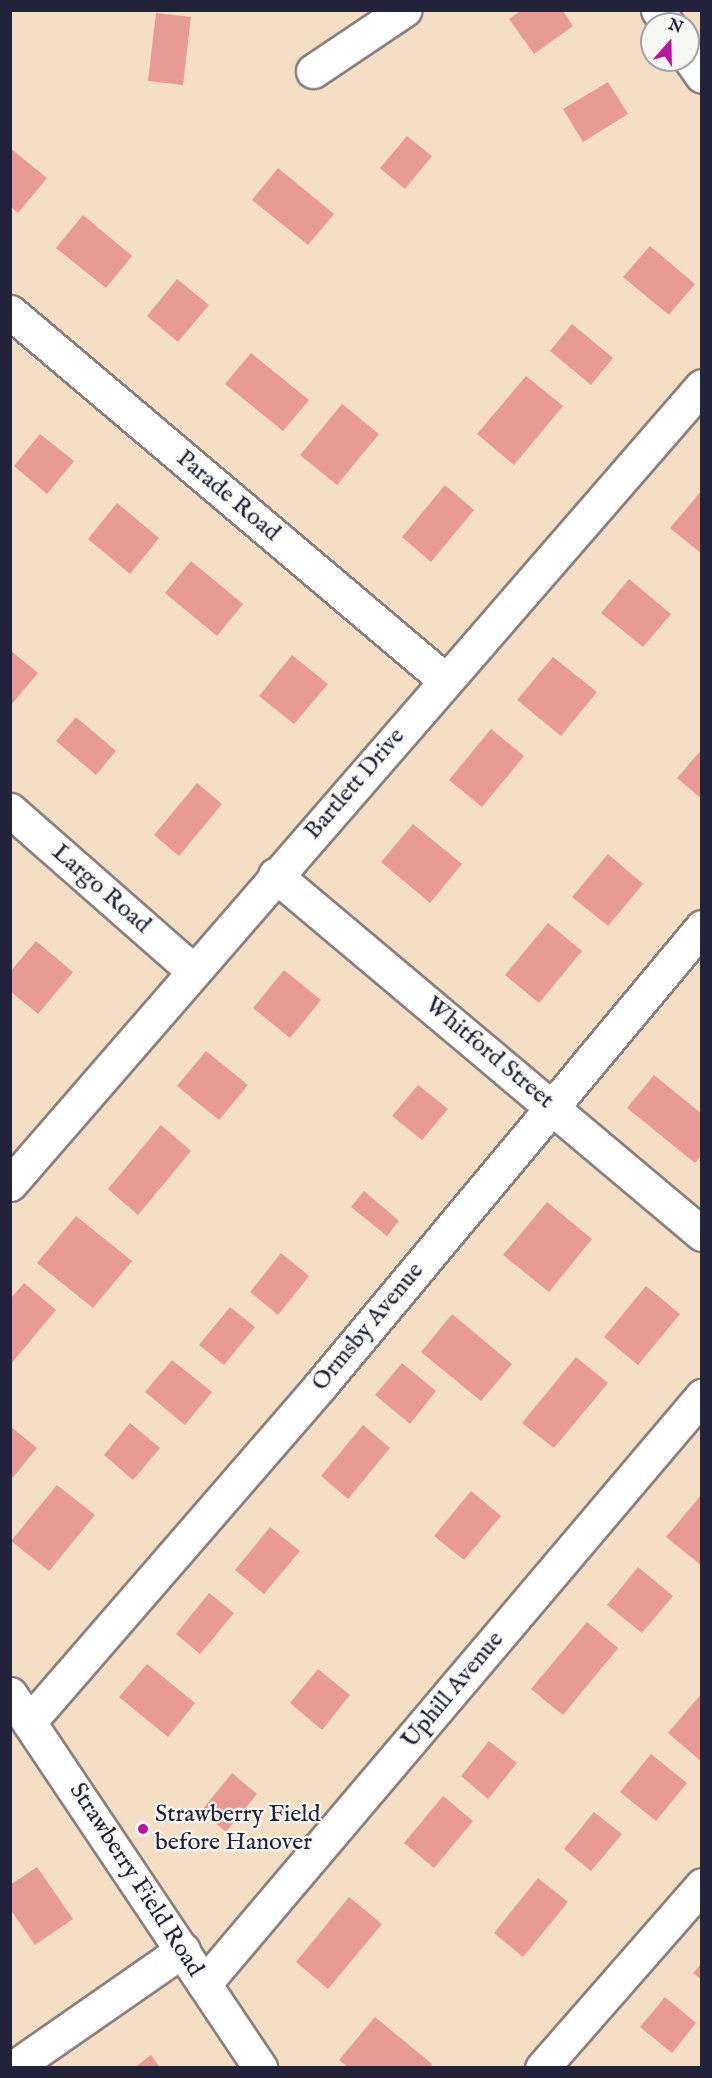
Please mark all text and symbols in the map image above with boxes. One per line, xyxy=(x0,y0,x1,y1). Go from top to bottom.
north arrow xyxy=(640,12,700,72)
text: N xyxy=(666,15,685,39)
street label: Parade Road xyxy=(170,444,286,548)
street label: Bartlett Drive xyxy=(299,722,411,846)
street label: Largo Road xyxy=(46,838,156,940)
street label: Whitford Street xyxy=(419,991,559,1115)
street label: Ormsby Avenue xyxy=(306,1257,430,1397)
street label: Uphill Avenue xyxy=(396,1626,510,1754)
street label: Strawberry Field Road xyxy=(63,1778,209,1982)
place label: Strawberry Field before Hanover xyxy=(155,1801,321,1857)
marker: Strawberry Field before Hanover xyxy=(136,1822,150,1836)

